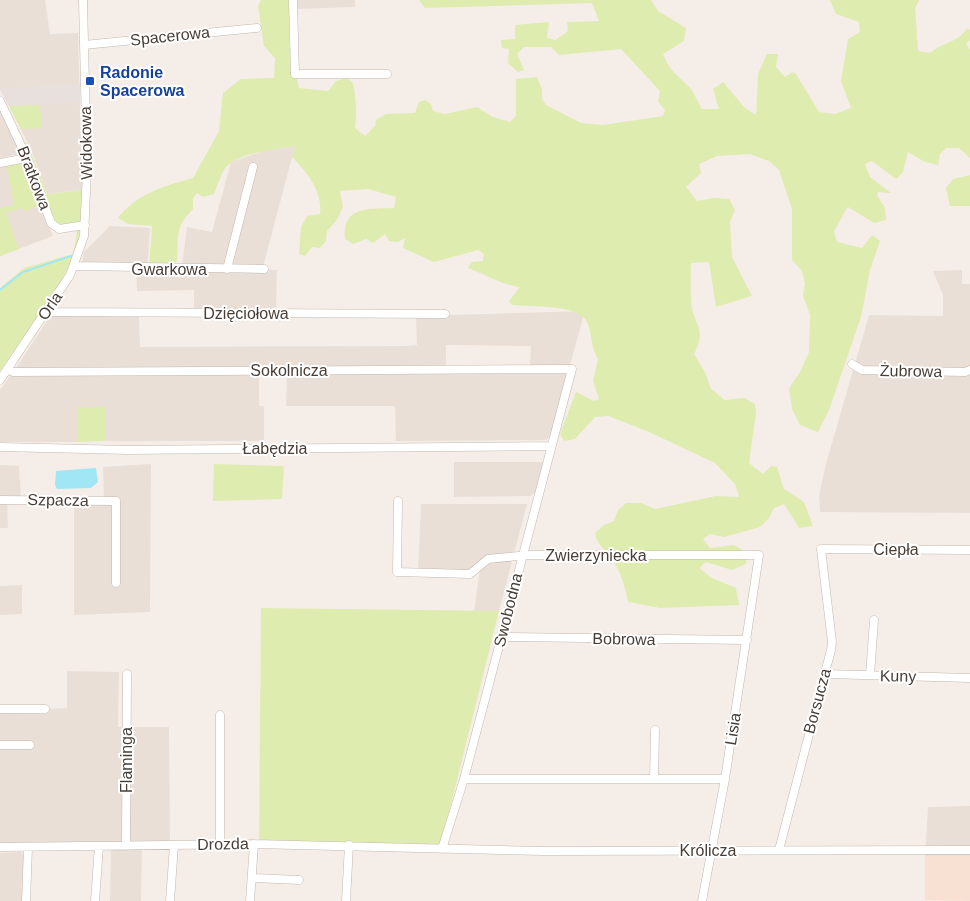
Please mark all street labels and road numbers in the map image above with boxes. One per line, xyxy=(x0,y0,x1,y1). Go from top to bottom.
street label: Spacerowa xyxy=(129,23,211,49)
street label: Widokowa xyxy=(77,106,95,180)
street label: Bratkowa xyxy=(14,144,54,212)
street label: Gwarkowa xyxy=(131,261,207,278)
street label: Orla xyxy=(34,289,66,323)
street label: Dzięciołowa xyxy=(203,305,289,322)
street label: Żubrowa xyxy=(880,361,942,380)
street label: Sokolnicza xyxy=(250,362,328,379)
street label: Łabędzia xyxy=(243,440,308,457)
street label: Szpacza xyxy=(27,491,89,509)
street label: Ciepła xyxy=(873,541,919,558)
street label: Zwierzyniecka xyxy=(545,547,647,564)
street label: Swobodna xyxy=(491,571,525,649)
street label: Bobrowa xyxy=(592,630,656,648)
street label: Borsucza xyxy=(800,666,834,735)
street label: Kuny xyxy=(880,667,916,685)
street label: Lisia xyxy=(722,711,744,747)
street label: Flaminga xyxy=(118,727,135,793)
street label: Drozda xyxy=(197,835,249,853)
street label: Królicza xyxy=(680,842,737,859)

